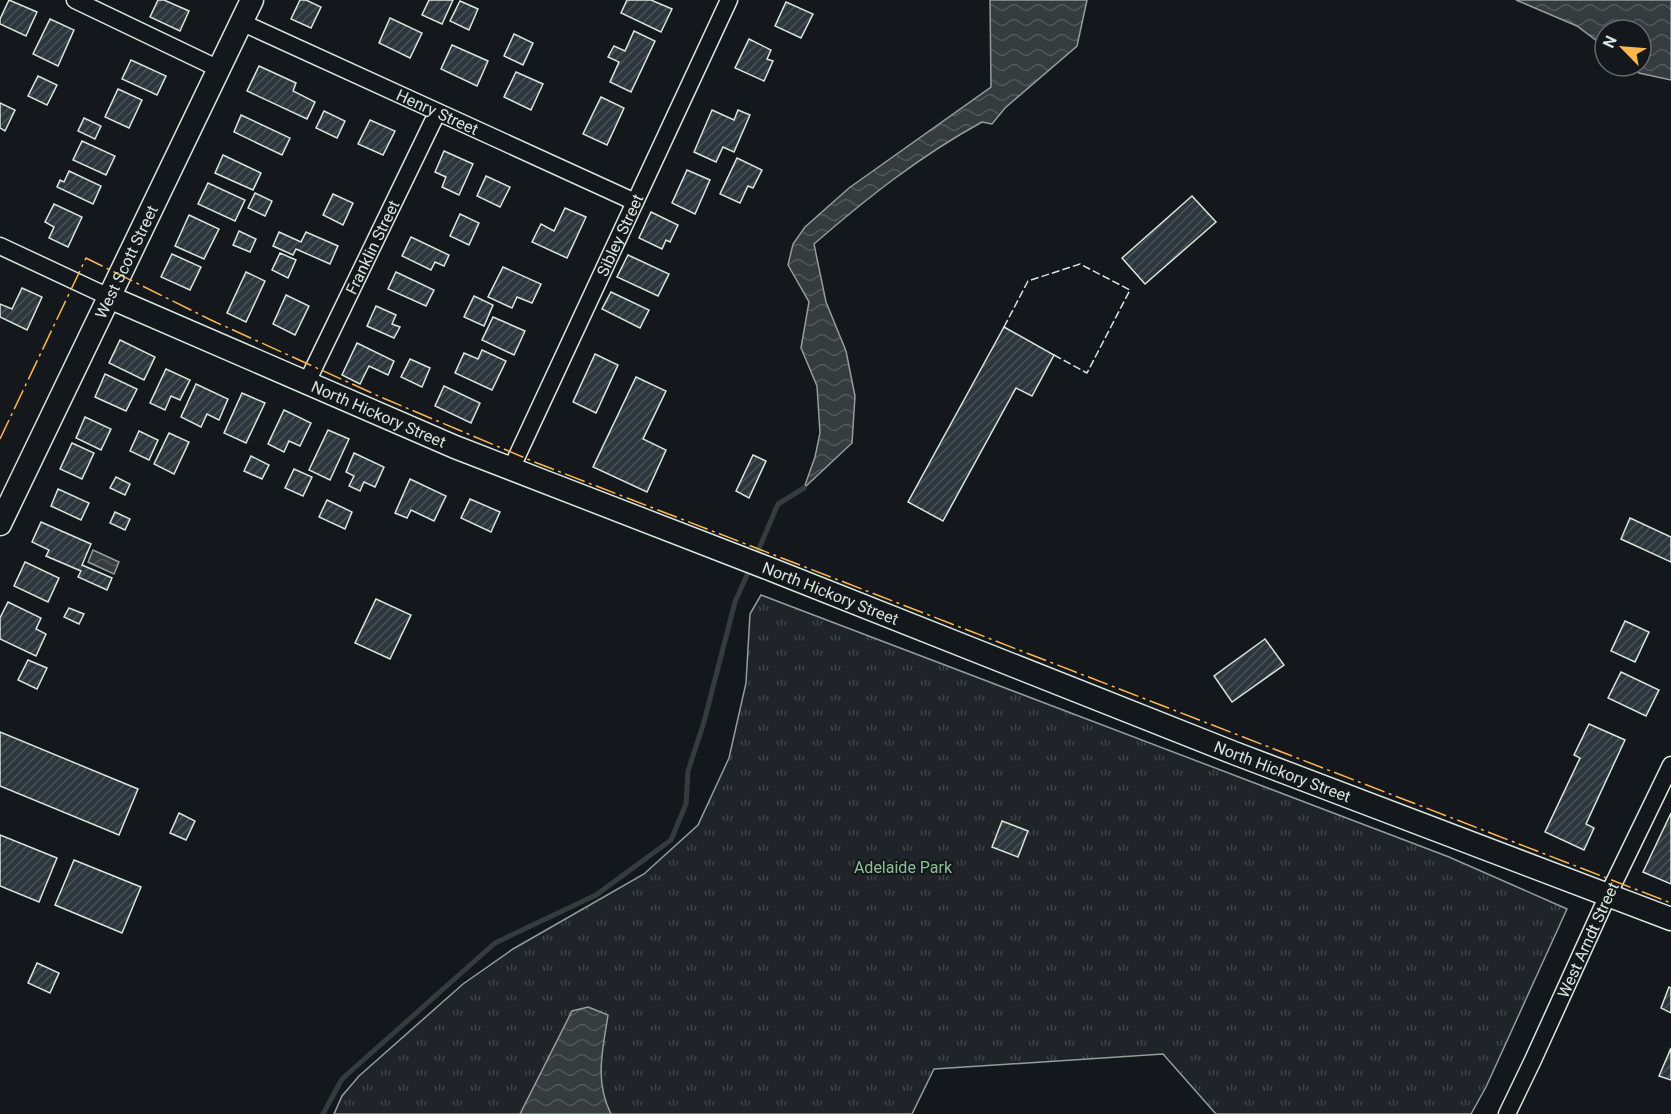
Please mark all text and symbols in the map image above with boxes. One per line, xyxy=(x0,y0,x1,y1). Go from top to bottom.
north arrow xyxy=(1593,18,1653,78)
text: N xyxy=(1599,33,1621,51)
street label: Henry Street xyxy=(393,85,481,139)
street label: Sibley Street xyxy=(593,191,647,279)
street label: Franklin Street xyxy=(342,197,403,298)
street label: West Scott Street xyxy=(91,202,162,322)
street label: North Hickory Street xyxy=(308,377,449,452)
street label: North Hickory Street xyxy=(760,558,901,629)
street label: North Hickory Street xyxy=(1211,737,1353,806)
park label: Adelaide Park xyxy=(854,858,953,877)
street label: West Arndt Street xyxy=(1554,879,1623,1001)

